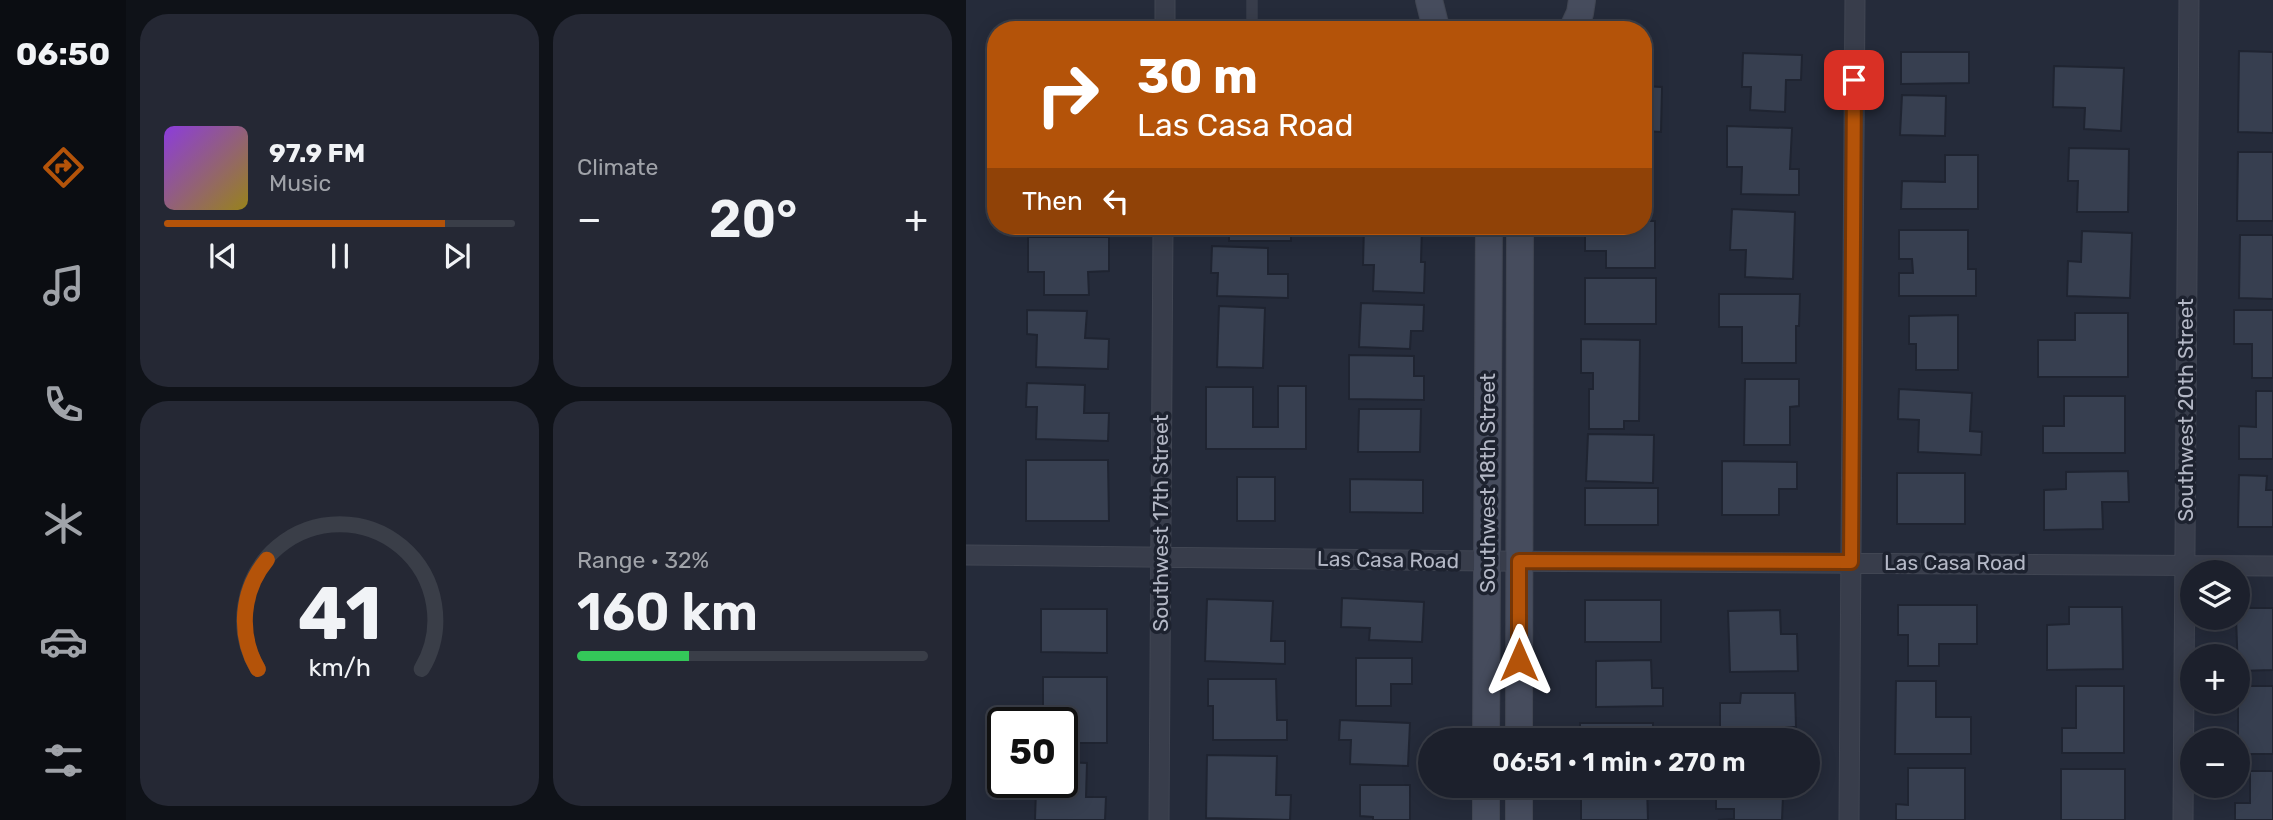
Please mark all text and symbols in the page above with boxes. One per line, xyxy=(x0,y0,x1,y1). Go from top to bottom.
text: 06:50 xyxy=(16,35,110,73)
text: 30 m xyxy=(1137,47,1258,105)
icon: right xyxy=(1022,49,1113,140)
pin xyxy=(1824,50,1884,110)
icon: arrive xyxy=(1835,61,1873,99)
text: Las Casa Road xyxy=(1137,106,1353,144)
text: 97.9 FM xyxy=(269,138,365,169)
icon: directions xyxy=(39,143,88,192)
text: Climate xyxy=(577,153,658,181)
text: Music xyxy=(269,169,331,197)
icon: left xyxy=(1097,182,1135,220)
text: Then xyxy=(1022,186,1083,217)
text: 20° xyxy=(709,188,797,250)
text: − xyxy=(577,196,602,242)
text: + xyxy=(904,196,928,242)
icon: previous xyxy=(204,237,242,275)
icon: pause xyxy=(321,237,359,275)
icon: next xyxy=(438,237,476,275)
icon: music xyxy=(39,261,88,310)
street label: Southwest 20th Street xyxy=(2173,298,2198,522)
street label: Southwest 18th Street xyxy=(1475,373,1500,593)
icon: phone xyxy=(39,380,88,429)
street label: Southwest 17th Street xyxy=(1148,414,1173,632)
icon: climate xyxy=(39,499,88,548)
text: Range · 32% xyxy=(577,546,709,574)
street label: Las Casa Road xyxy=(1317,546,1459,573)
street label: Las Casa Road xyxy=(1884,550,2026,575)
map controls xyxy=(2180,560,2250,798)
button: layers xyxy=(2180,560,2250,630)
text: 41 xyxy=(297,572,382,658)
text: 160 km xyxy=(577,581,758,643)
icon: car xyxy=(39,617,88,666)
position arrow xyxy=(1482,623,1556,697)
button: + xyxy=(2180,644,2250,714)
text: km/h xyxy=(308,653,371,682)
speed limit sign: 50 xyxy=(987,707,1078,798)
button: − xyxy=(2180,728,2250,798)
icon: filters xyxy=(39,736,88,785)
text: 06:51 · 1 min · 270 m xyxy=(1492,747,1746,778)

